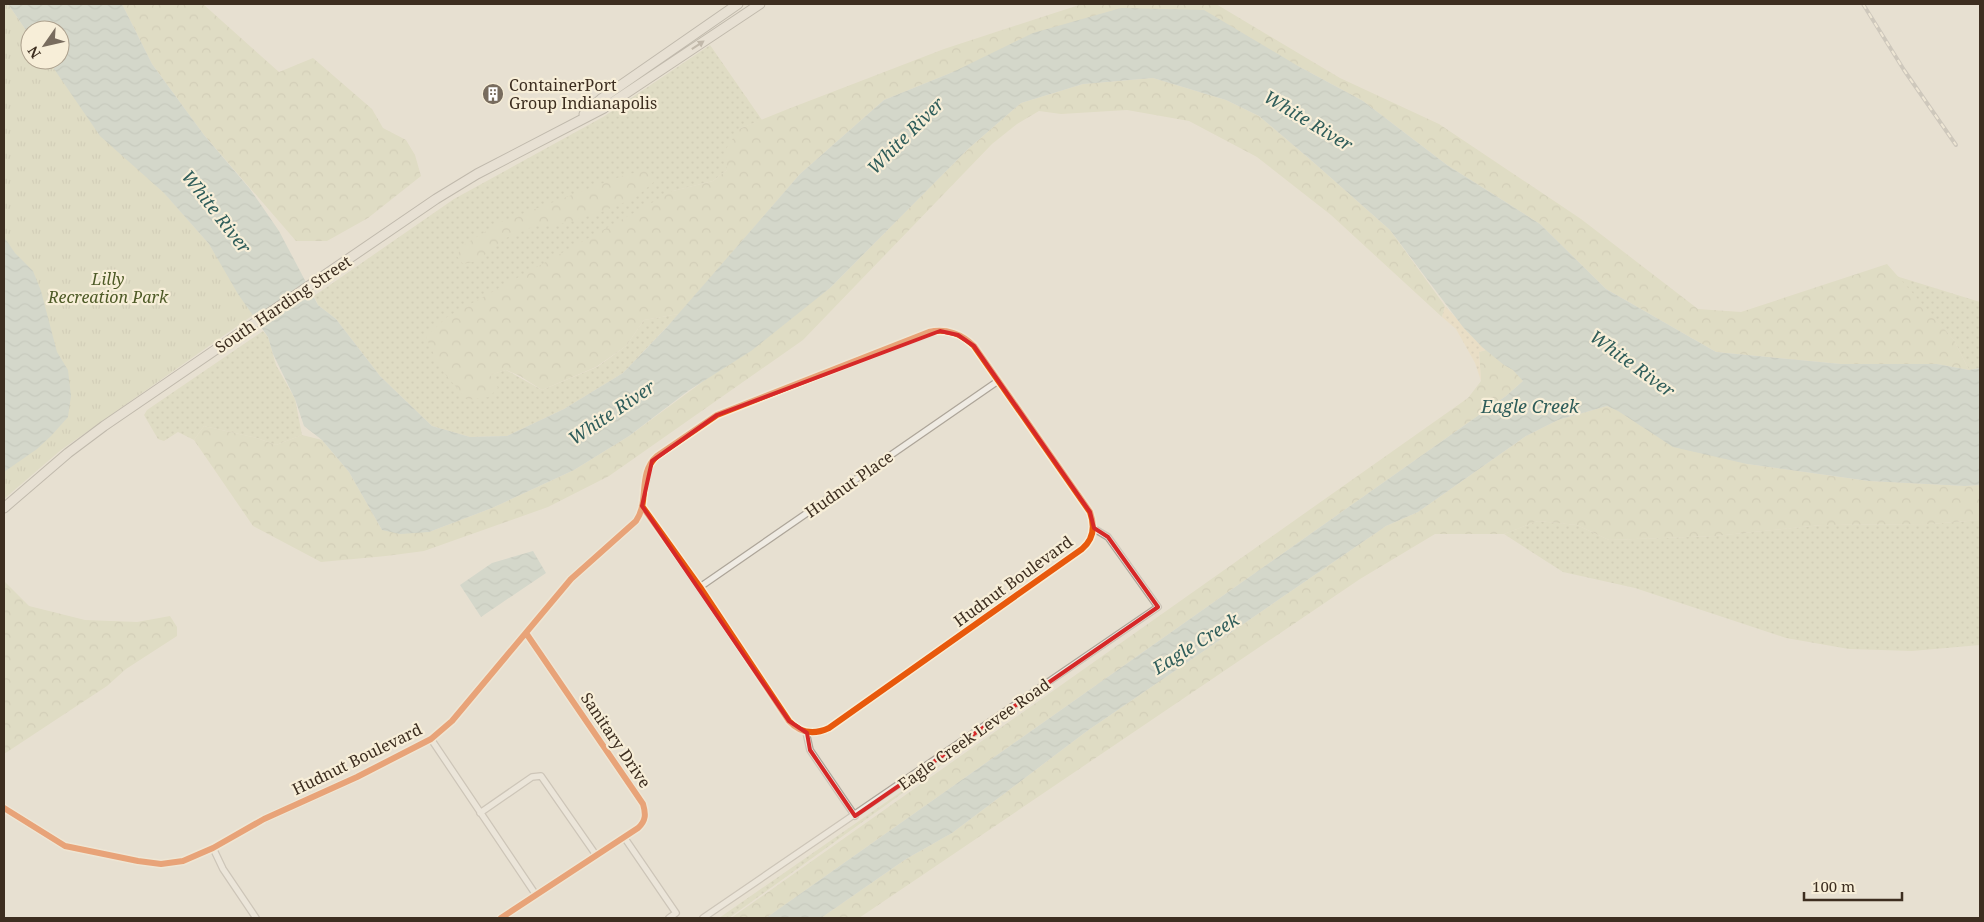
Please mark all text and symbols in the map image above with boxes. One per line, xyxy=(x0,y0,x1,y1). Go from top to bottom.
north arrow xyxy=(20,20,70,70)
one-way arrow xyxy=(691,40,705,50)
text: N xyxy=(23,43,45,62)
place label: ContainerPort Group Indianapolis xyxy=(509,74,657,114)
building icon: ContainerPort Group Indianapolis xyxy=(481,82,505,106)
water label: White River xyxy=(1260,84,1358,156)
water label: White River xyxy=(862,91,949,179)
water label: White River xyxy=(177,165,257,258)
street label: South Harding Street xyxy=(211,250,356,358)
park label: Lilly Recreation Park xyxy=(47,268,169,308)
water label: White River xyxy=(1585,324,1680,403)
water label: White River xyxy=(563,374,660,450)
water label: Eagle Creek xyxy=(1480,394,1580,418)
street label: Hudnut Place xyxy=(800,445,898,523)
street label: Hudnut Boulevard xyxy=(949,530,1077,632)
water label: Eagle Creek xyxy=(1147,607,1244,680)
street label: Eagle Creek Levee Road xyxy=(894,673,1055,795)
street label: Sanitary Drive xyxy=(576,688,656,792)
street label: Hudnut Boulevard xyxy=(288,718,426,800)
scale bar xyxy=(1804,870,1902,902)
text: 100 m xyxy=(1812,876,1855,896)

